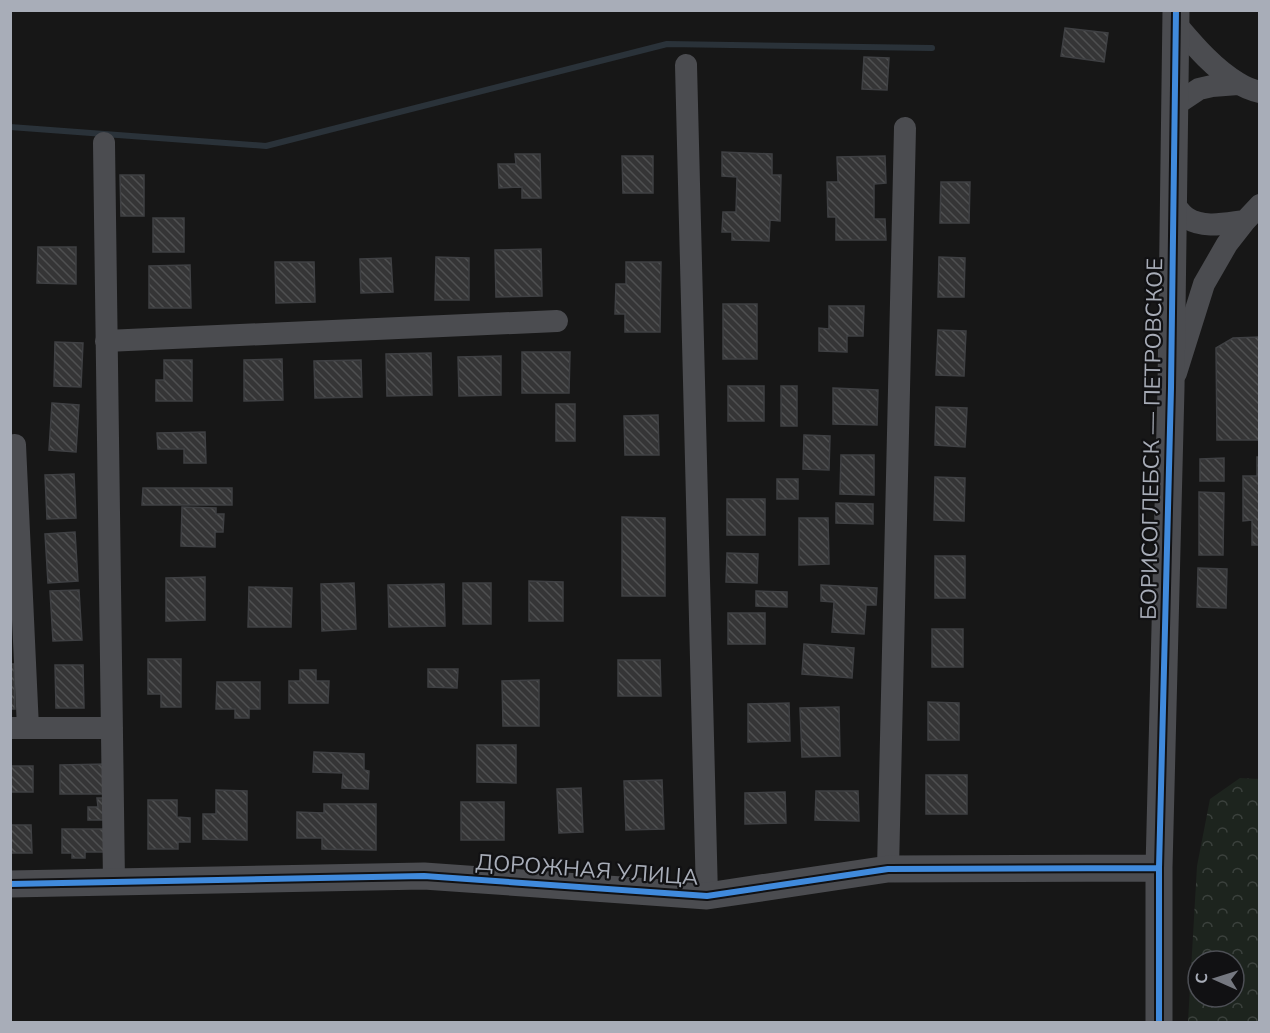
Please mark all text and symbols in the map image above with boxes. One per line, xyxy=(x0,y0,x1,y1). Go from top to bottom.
street label: БОРИСОГЛЕБСК — ПЕТРОВСКОЕ xyxy=(1134,258,1168,620)
street label: ДОРОЖНАЯ УЛИЦА xyxy=(475,847,699,891)
north arrow xyxy=(1186,949,1246,1009)
text: С xyxy=(1191,972,1211,984)

